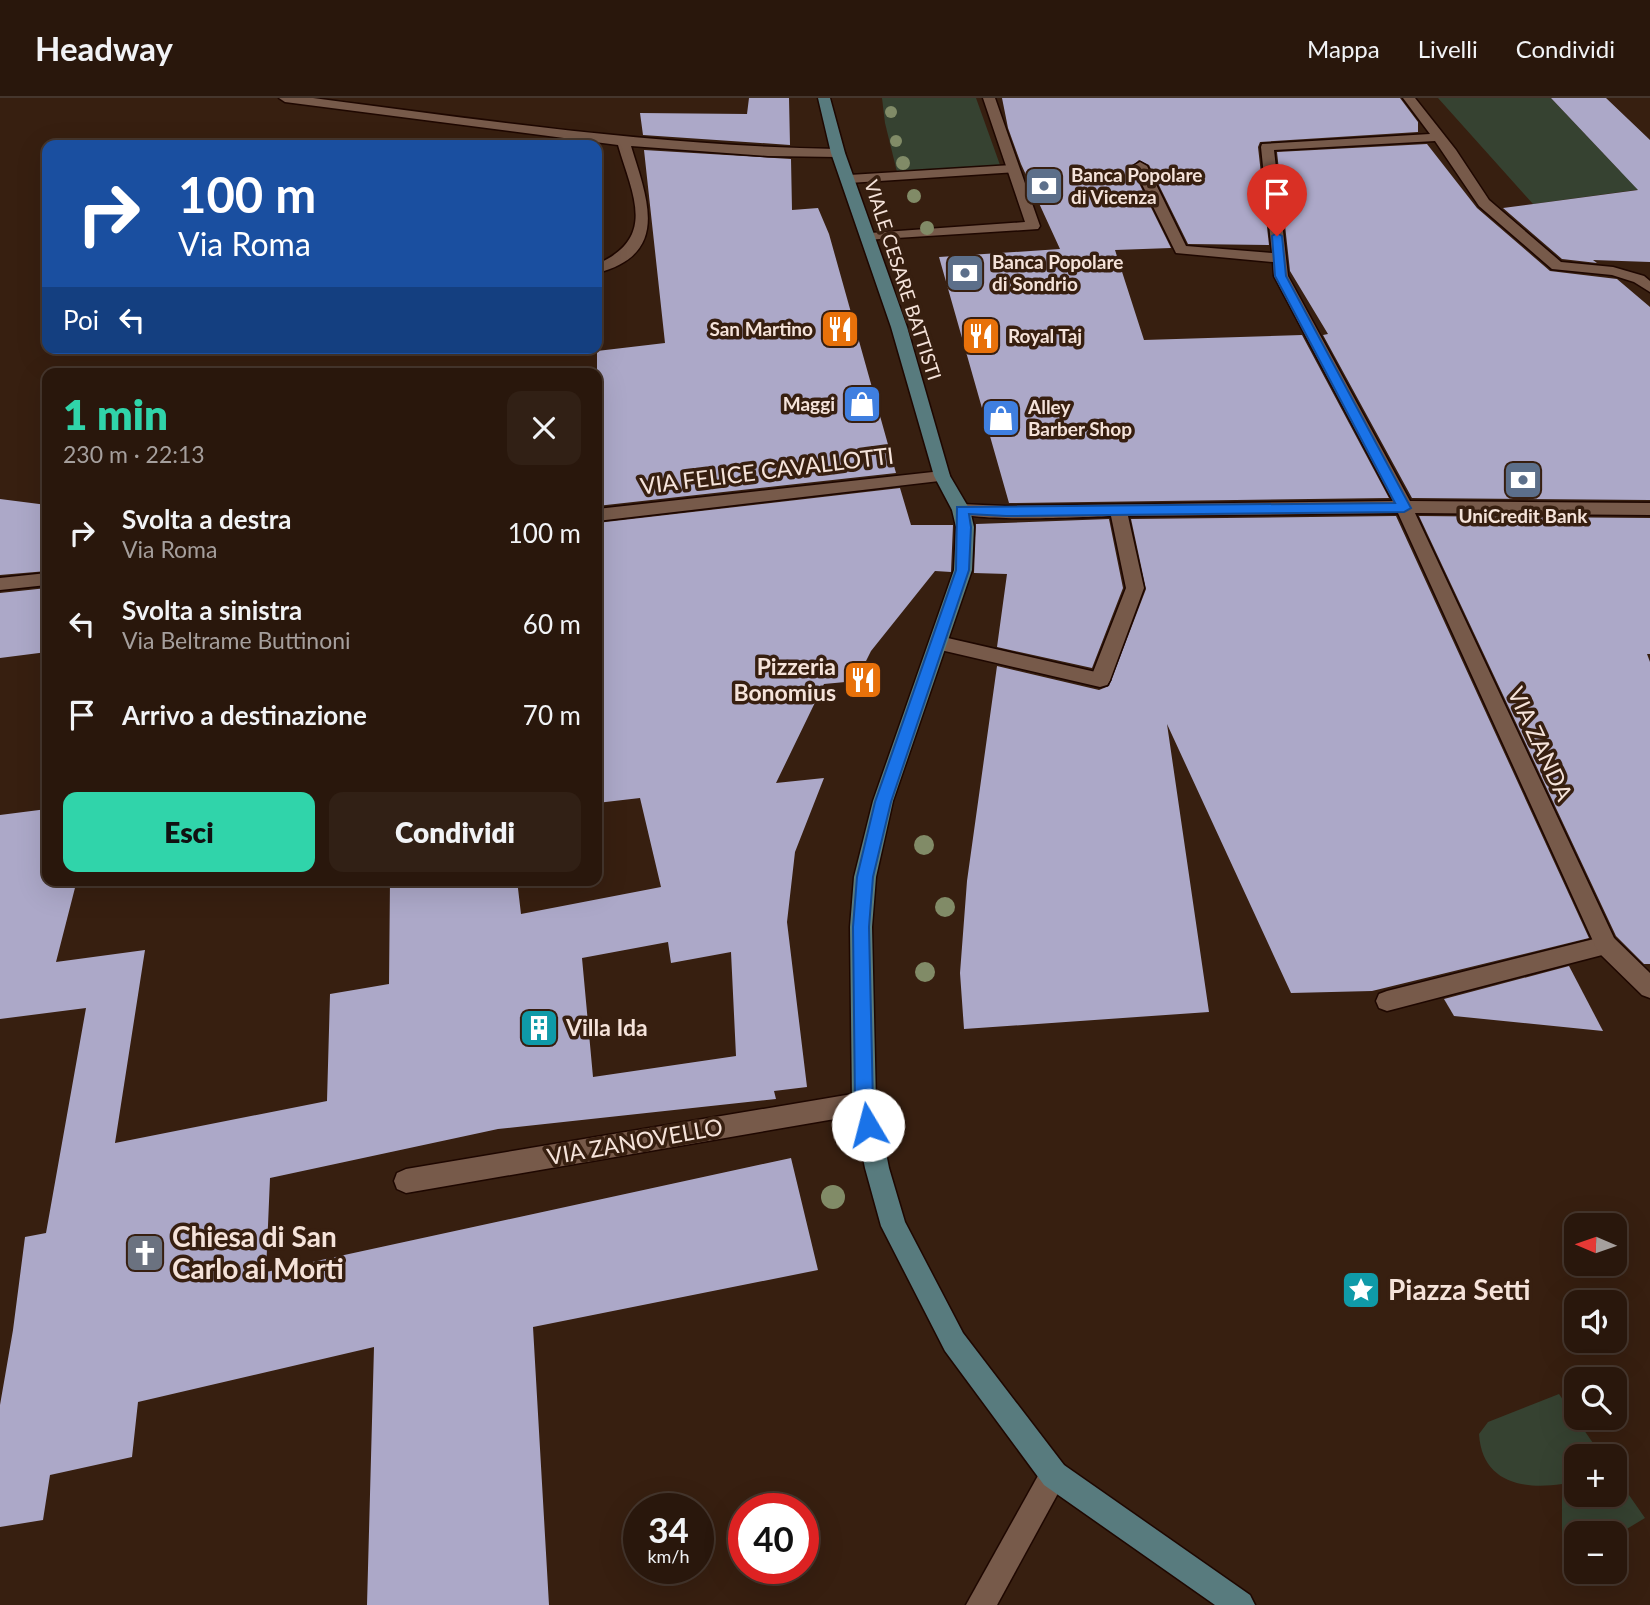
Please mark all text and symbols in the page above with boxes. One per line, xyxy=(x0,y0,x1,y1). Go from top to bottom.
text: Headway xyxy=(35,28,173,68)
text: Mappa xyxy=(1307,34,1380,63)
text: Livelli xyxy=(1418,34,1478,63)
text: Condividi xyxy=(1516,34,1615,63)
place label: Banca Popolare di Vicenza xyxy=(1071,163,1202,208)
pin xyxy=(1247,164,1307,236)
text: 100 m xyxy=(178,165,316,223)
bank icon: Banca Popolare di Vicenza xyxy=(1023,165,1065,207)
icon: right xyxy=(63,168,154,259)
icon: arrive xyxy=(1258,175,1296,213)
street label: VIALE CESARE BATTISTI xyxy=(860,177,947,383)
text: Via Roma xyxy=(178,224,311,263)
place label: Banca Popolare di Sondrio xyxy=(992,250,1123,295)
bank icon: Banca Popolare di Sondrio xyxy=(944,252,986,294)
icon: left xyxy=(113,301,151,339)
text: Poi xyxy=(63,304,99,336)
restaurant icon: San Martino xyxy=(819,308,861,350)
restaurant icon: Royal Taj xyxy=(960,315,1002,357)
place label: San Martino xyxy=(709,317,813,340)
place label: Royal Taj xyxy=(1008,324,1082,347)
shop icon: Maggi xyxy=(841,383,883,425)
text: 1 min xyxy=(63,389,168,439)
button: close xyxy=(507,391,581,465)
place label: Maggi xyxy=(783,392,835,415)
place label: Alley Barber Shop xyxy=(1027,395,1132,440)
shop icon: Alley Barber Shop xyxy=(980,397,1022,439)
text: 230 m · 22:13 xyxy=(63,440,205,468)
street label: VIA FELICE CAVALLOTTI xyxy=(638,441,895,499)
bank icon: UniCredit Bank xyxy=(1502,459,1544,501)
text: Svolta a destra xyxy=(122,503,292,535)
place label: UniCredit Bank xyxy=(1459,504,1588,527)
icon: right xyxy=(63,514,101,552)
text: 100 m xyxy=(508,517,581,549)
text: Via Roma xyxy=(122,535,217,563)
text: Svolta a sinistra xyxy=(122,594,302,626)
icon: left xyxy=(63,605,101,643)
text: 60 m xyxy=(523,608,581,640)
text: Via Beltrame Buttinoni xyxy=(122,626,351,654)
place label: Pizzeria Bonomius xyxy=(733,652,836,706)
restaurant icon: Pizzeria Bonomius xyxy=(842,659,884,701)
street label: VIA ZANDA xyxy=(1502,682,1580,805)
icon: arrive xyxy=(63,696,101,734)
text: Arrivo a destinazione xyxy=(122,699,367,731)
text: 70 m xyxy=(523,699,581,731)
button: Esci xyxy=(63,792,315,872)
button: Condividi xyxy=(329,792,581,872)
building icon: Villa Ida xyxy=(518,1007,560,1049)
place label: Villa Ida xyxy=(565,1013,648,1041)
position arrow xyxy=(831,1088,905,1162)
street label: VIA ZANOVELLO xyxy=(545,1112,725,1170)
north arrow xyxy=(1564,1213,1628,1276)
map controls xyxy=(1564,1213,1627,1584)
place label: Chiesa di San Carlo ai Morti xyxy=(172,1219,344,1285)
church icon: Chiesa di San Carlo ai Morti xyxy=(124,1232,166,1274)
place icon: Piazza Setti xyxy=(1340,1269,1382,1311)
place label: Piazza Setti xyxy=(1388,1272,1531,1306)
button: sound xyxy=(1564,1290,1627,1353)
button: search xyxy=(1564,1367,1627,1430)
button: + xyxy=(1564,1444,1627,1507)
speed limit sign: 40 xyxy=(728,1493,819,1584)
text: 34 xyxy=(648,1508,689,1550)
button: − xyxy=(1564,1521,1627,1584)
text: km/h xyxy=(647,1545,690,1567)

